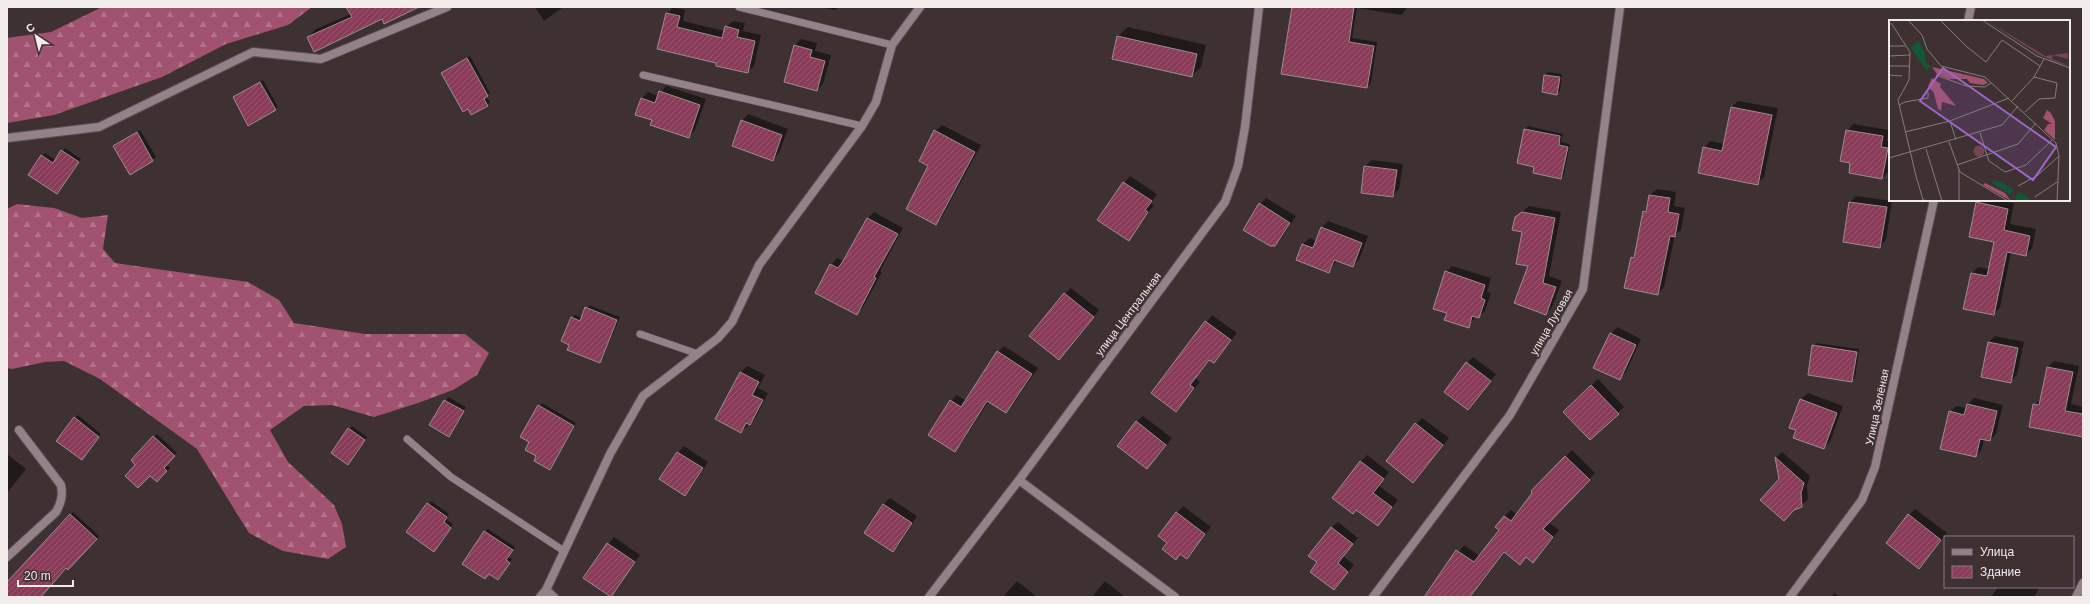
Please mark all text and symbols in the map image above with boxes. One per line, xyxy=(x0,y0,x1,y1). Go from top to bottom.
north arrow xyxy=(16,16,56,56)
inset map xyxy=(1889,20,2070,201)
text: С xyxy=(24,21,37,35)
street label: улица Центральная xyxy=(1093,270,1163,358)
street label: улица Луговая xyxy=(1527,287,1575,357)
street label: Улица Зелёная xyxy=(1863,368,1891,446)
legend xyxy=(1944,536,2074,588)
text: Улица xyxy=(1980,545,2014,559)
scale bar xyxy=(18,562,73,588)
text: Здание xyxy=(1980,565,2021,579)
text: 20 m xyxy=(24,569,51,583)

